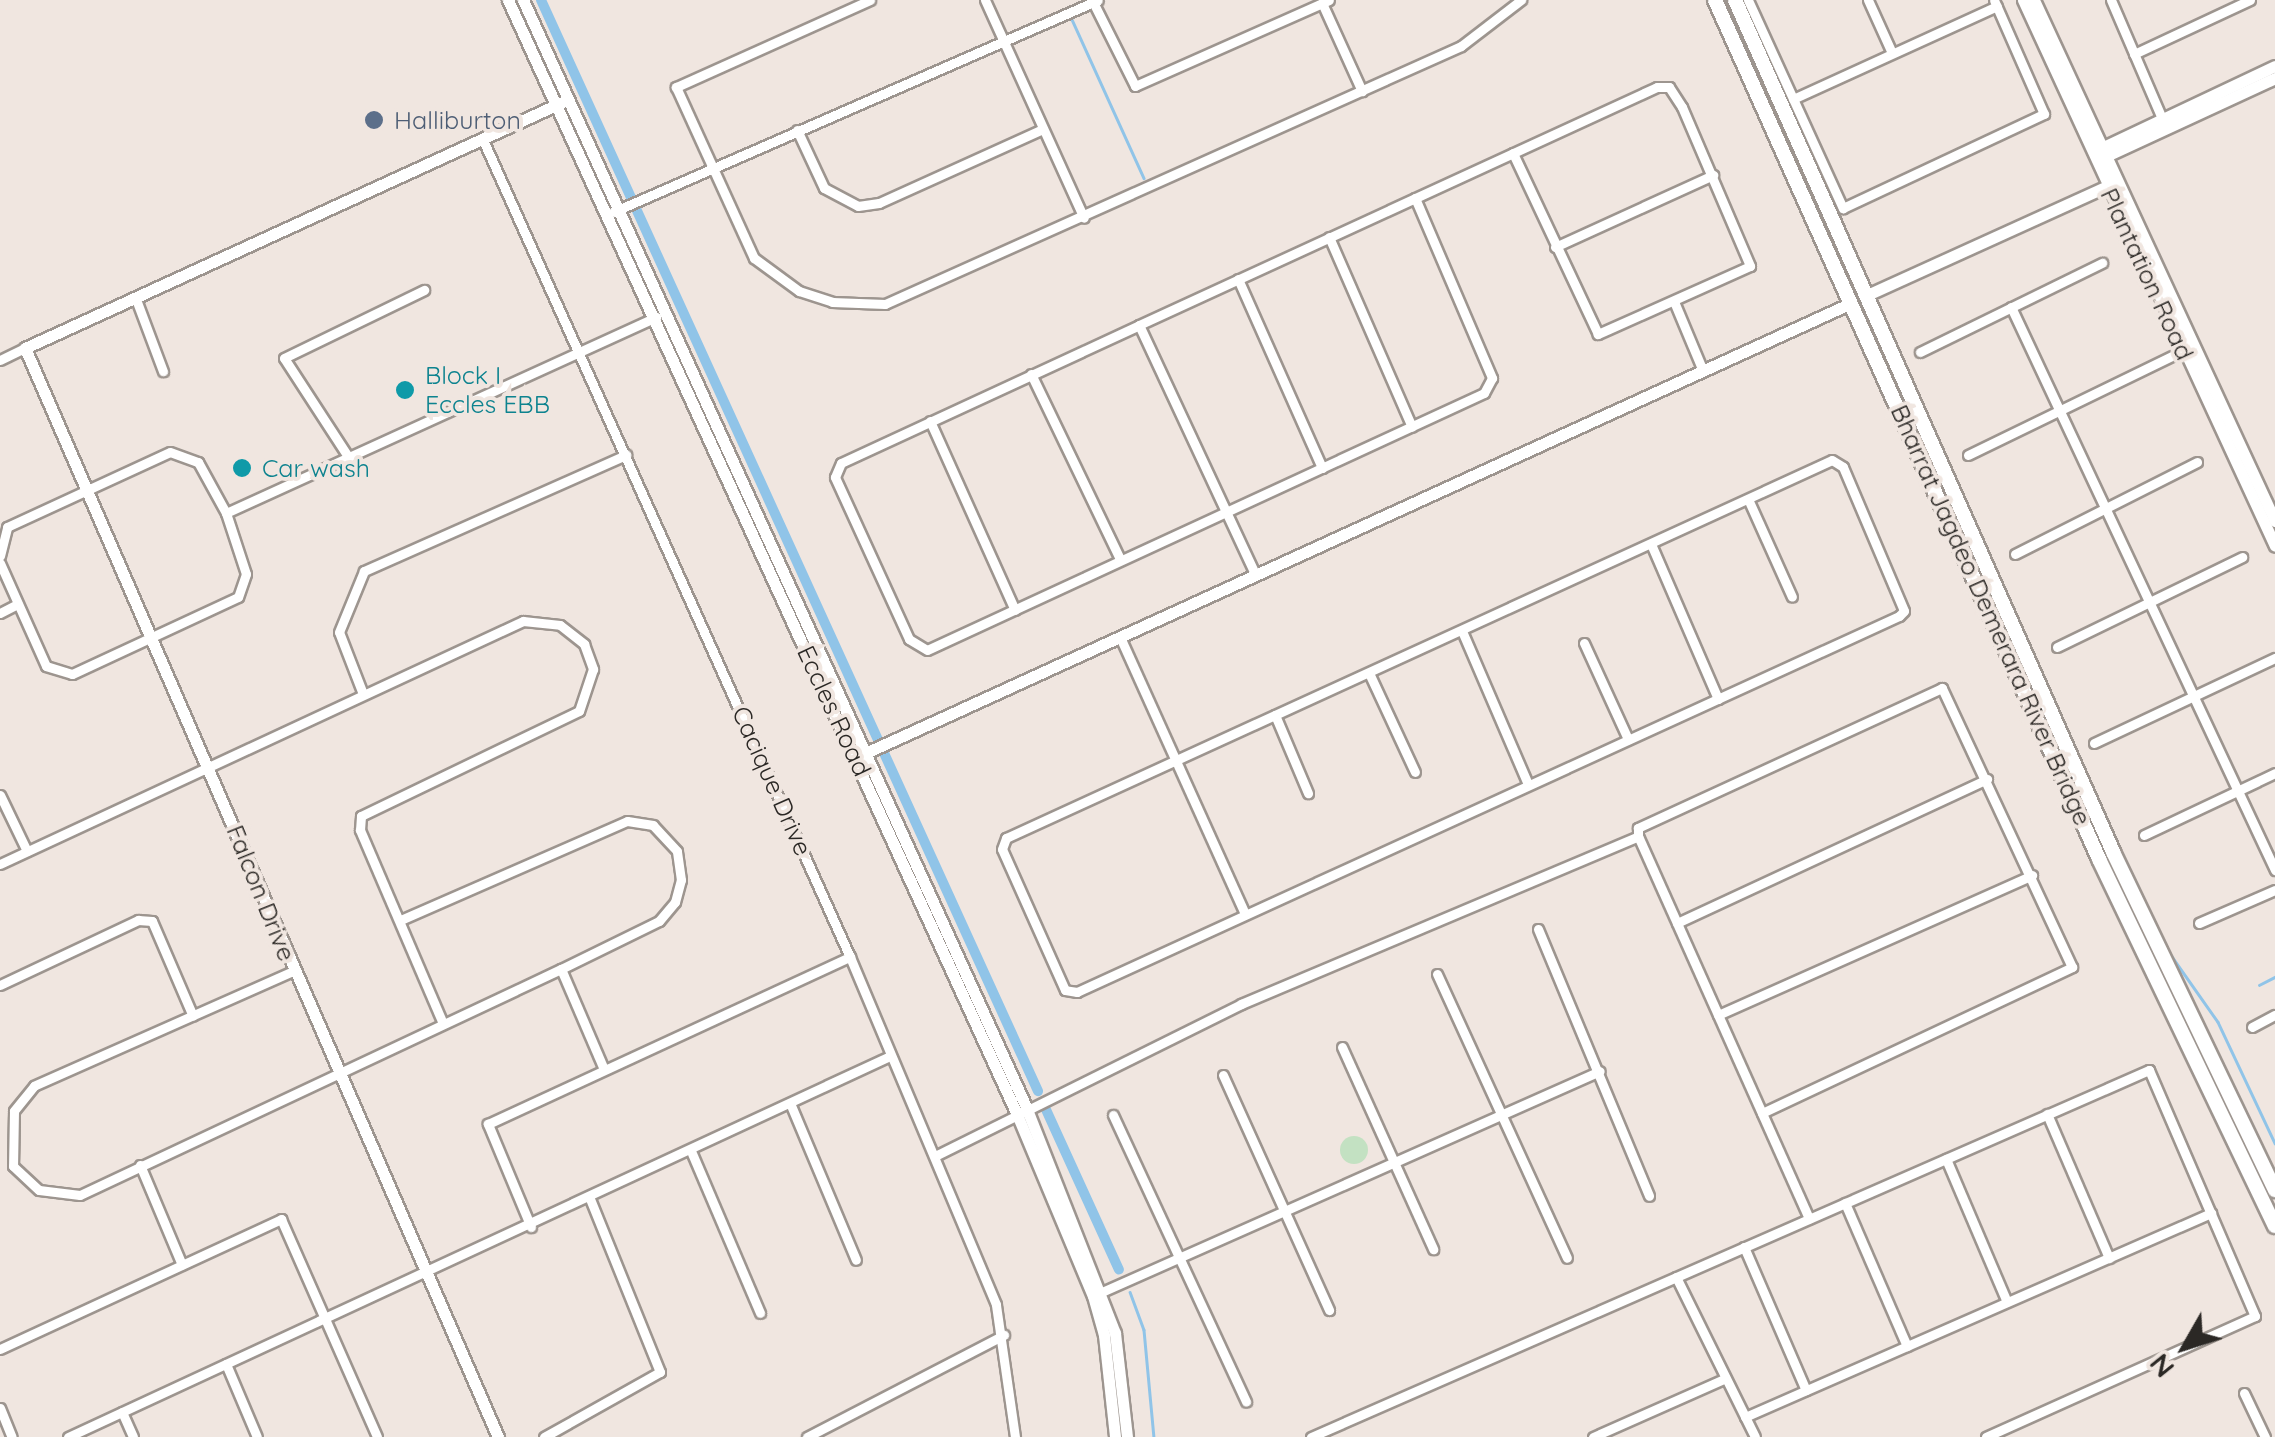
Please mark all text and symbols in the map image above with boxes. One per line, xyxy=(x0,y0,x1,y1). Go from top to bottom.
place label: Halliburton xyxy=(394,105,521,135)
marker: Halliburton xyxy=(363,109,385,131)
street label: Plantation Road xyxy=(2094,183,2200,365)
place label: Block I Eccles EBB xyxy=(425,361,550,420)
marker: Block I Eccles EBB xyxy=(394,379,416,401)
street label: Bharrat Jagdeo Demerara River Bridge xyxy=(1884,400,2098,830)
place label: Car wash xyxy=(262,453,370,483)
marker: Car wash xyxy=(231,457,253,479)
street label: Eccles Road xyxy=(791,641,877,781)
street label: Cacique Drive xyxy=(726,702,818,860)
street label: Falcon Drive xyxy=(220,821,302,965)
north arrow xyxy=(2135,1297,2235,1397)
text: N xyxy=(2141,1347,2181,1385)

